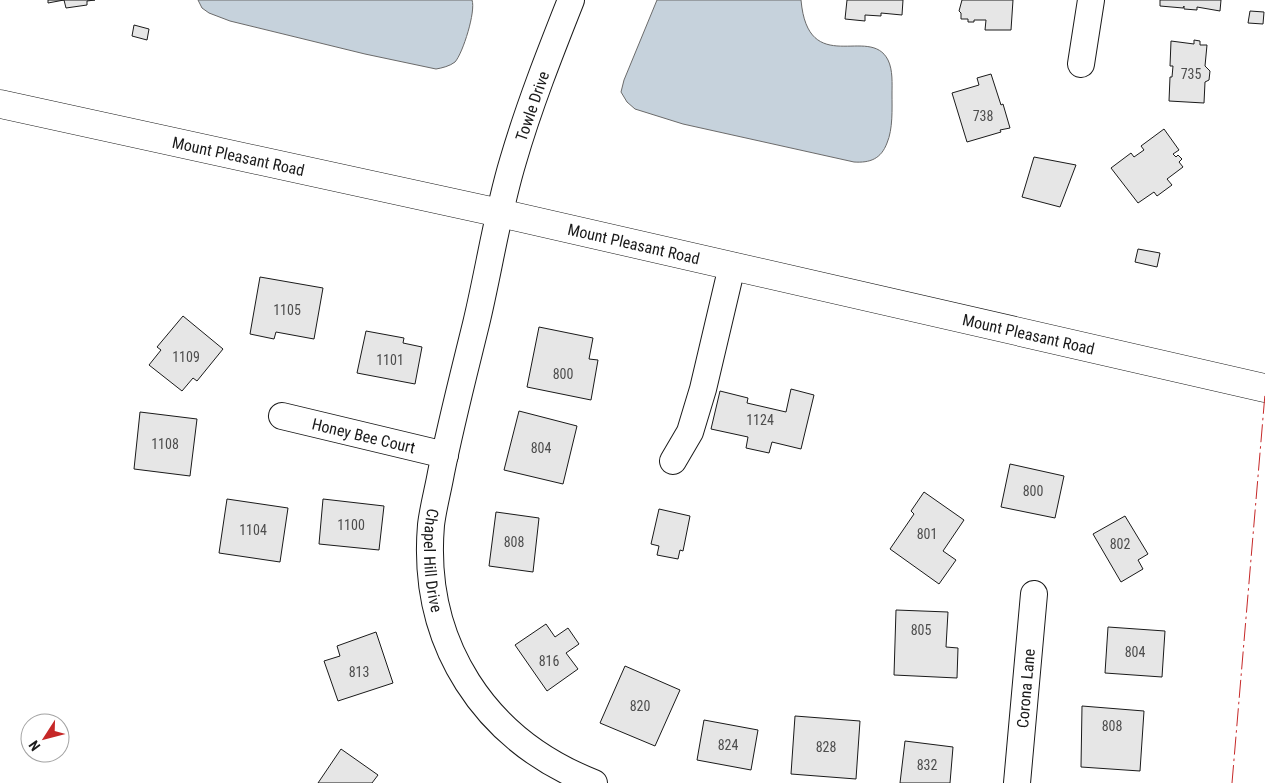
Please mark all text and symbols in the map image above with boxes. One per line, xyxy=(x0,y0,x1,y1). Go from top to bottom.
house number: 735 xyxy=(1181,66,1201,82)
street label: Towle Drive xyxy=(512,69,553,144)
house number: 738 xyxy=(973,108,993,124)
street label: Mount Pleasant Road xyxy=(170,133,306,180)
street label: Mount Pleasant Road xyxy=(566,220,702,268)
house number: 1105 xyxy=(273,302,301,318)
street label: Mount Pleasant Road xyxy=(961,310,1096,359)
house number: 1109 xyxy=(172,349,200,365)
house number: 1101 xyxy=(376,352,404,368)
house number: 800 xyxy=(553,366,573,382)
house number: 1124 xyxy=(746,412,774,428)
street label: Honey Bee Court xyxy=(310,414,417,458)
house number: 1108 xyxy=(151,436,179,452)
house number: 804 xyxy=(531,440,551,456)
house number: 800 xyxy=(1023,483,1043,499)
street label: Chapel Hill Drive xyxy=(420,507,446,614)
house number: 1100 xyxy=(337,517,365,533)
house number: 1104 xyxy=(239,522,267,538)
house number: 801 xyxy=(917,526,937,542)
house number: 808 xyxy=(504,534,524,550)
house number: 802 xyxy=(1110,536,1130,552)
house number: 805 xyxy=(911,622,931,638)
house number: 804 xyxy=(1125,644,1145,660)
street label: Corona Lane xyxy=(1013,648,1039,729)
house number: 816 xyxy=(539,653,559,669)
house number: 813 xyxy=(349,664,369,680)
house number: 820 xyxy=(630,698,650,714)
north arrow xyxy=(20,713,70,763)
house number: 808 xyxy=(1102,718,1122,734)
text: N xyxy=(25,737,43,754)
house number: 824 xyxy=(718,737,738,753)
house number: 828 xyxy=(816,739,836,755)
house number: 832 xyxy=(917,757,937,773)

